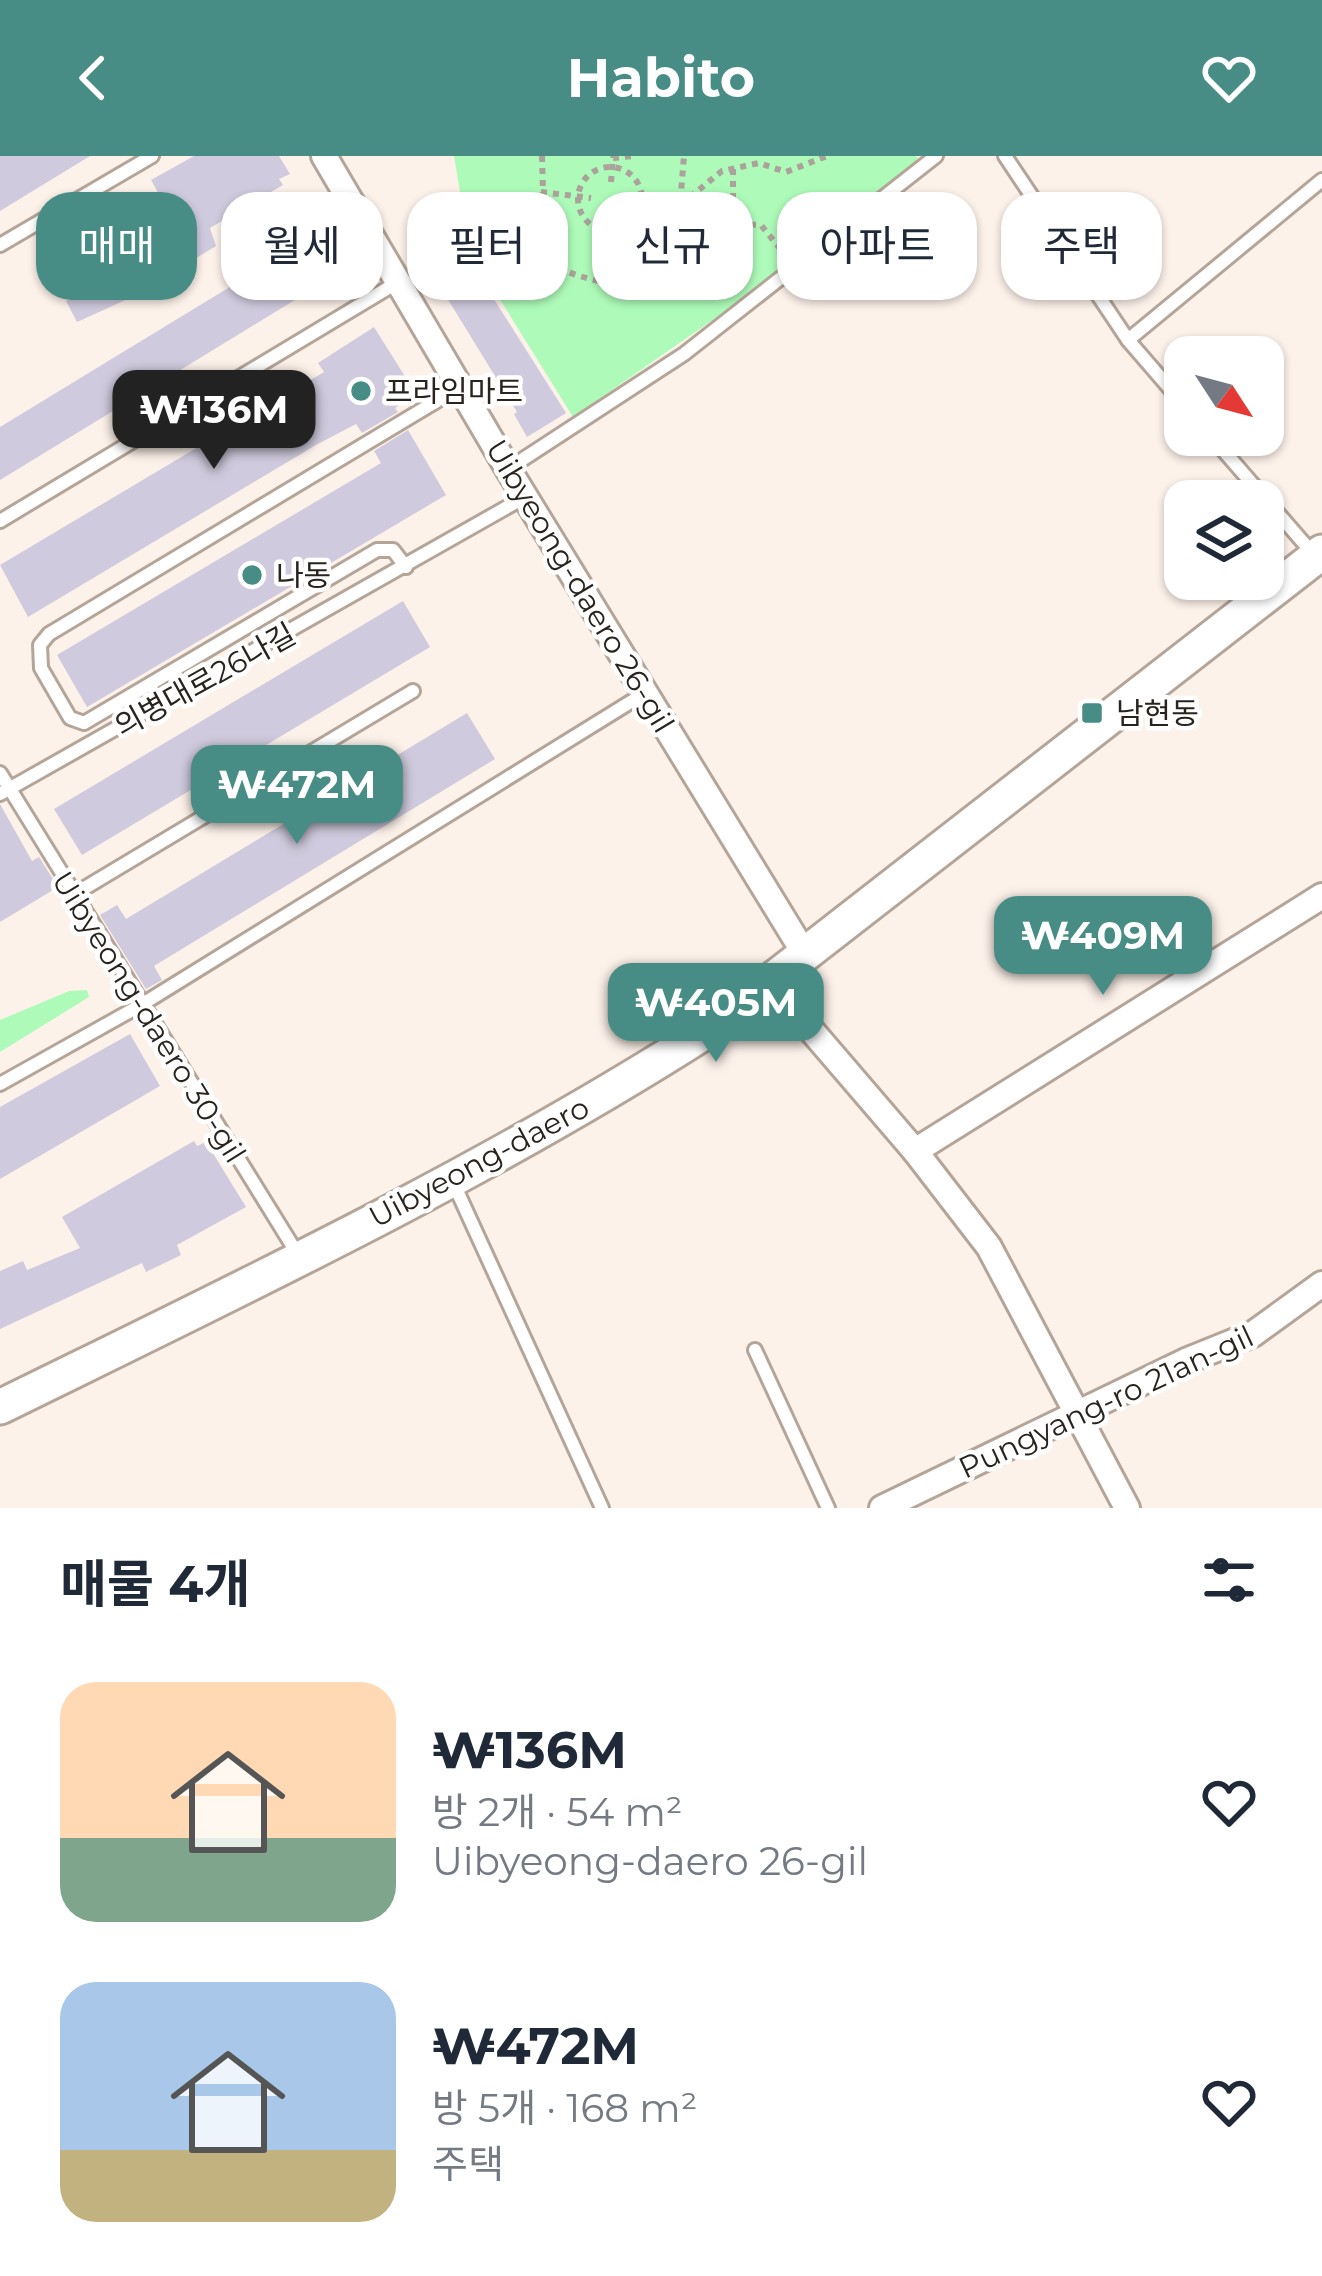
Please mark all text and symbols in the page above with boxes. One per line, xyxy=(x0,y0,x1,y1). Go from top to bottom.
icon: back xyxy=(60,45,126,111)
text: Habito xyxy=(567,45,755,111)
icon: heart xyxy=(1196,45,1262,111)
chip: 매매 xyxy=(36,192,197,300)
chip: 월세 xyxy=(221,192,383,300)
chip: 필터 xyxy=(407,192,568,300)
chip: 신규 xyxy=(592,192,753,300)
chip: 아파트 xyxy=(777,192,977,300)
chip: 주택 xyxy=(1001,192,1162,300)
north arrow xyxy=(1164,336,1284,456)
map controls xyxy=(1164,336,1284,600)
pin: ₩136M xyxy=(130,370,298,472)
place label: 프라임마트 xyxy=(385,373,523,410)
marker: 프라임마트 xyxy=(348,378,374,404)
text: ₩136M xyxy=(139,385,289,433)
street label: Uibyeong-daero 26-gil xyxy=(478,433,682,739)
button: layers xyxy=(1164,480,1284,600)
place label: 나동 xyxy=(276,557,331,594)
marker: 나동 xyxy=(239,562,265,588)
street label: 의병대로26나길 xyxy=(108,615,302,745)
place label: 남현동 xyxy=(1116,695,1199,732)
marker: 남현동 xyxy=(1079,700,1105,726)
pin: ₩472M xyxy=(213,745,381,847)
text: ₩472M xyxy=(218,760,376,808)
street label: Uibyeong-daero 30-gil xyxy=(44,864,254,1170)
pin: ₩409M xyxy=(1019,896,1187,998)
text: ₩409M xyxy=(1021,911,1185,959)
pin: ₩405M xyxy=(632,963,800,1065)
text: ₩405M xyxy=(635,978,797,1026)
street label: Uibyeong-daero xyxy=(363,1088,595,1236)
street label: Pungyang-ro 21an-gil xyxy=(953,1317,1259,1487)
icon: filters xyxy=(1196,1547,1262,1613)
text: 매물 4개 xyxy=(60,1553,250,1615)
text: ₩136M xyxy=(432,1719,627,1781)
icon: home xyxy=(156,1730,300,1874)
icon: heart xyxy=(1196,1769,1262,1835)
text: 방 2개 · 54 m² xyxy=(432,1788,683,1836)
text: Uibyeong-daero 26-gil xyxy=(432,1837,868,1885)
text: ₩472M xyxy=(432,2015,639,2077)
icon: home xyxy=(156,2030,300,2174)
icon: heart xyxy=(1196,2069,1262,2135)
text: 방 5개 · 168 m² xyxy=(432,2084,697,2132)
text: 주택 xyxy=(432,2140,504,2188)

